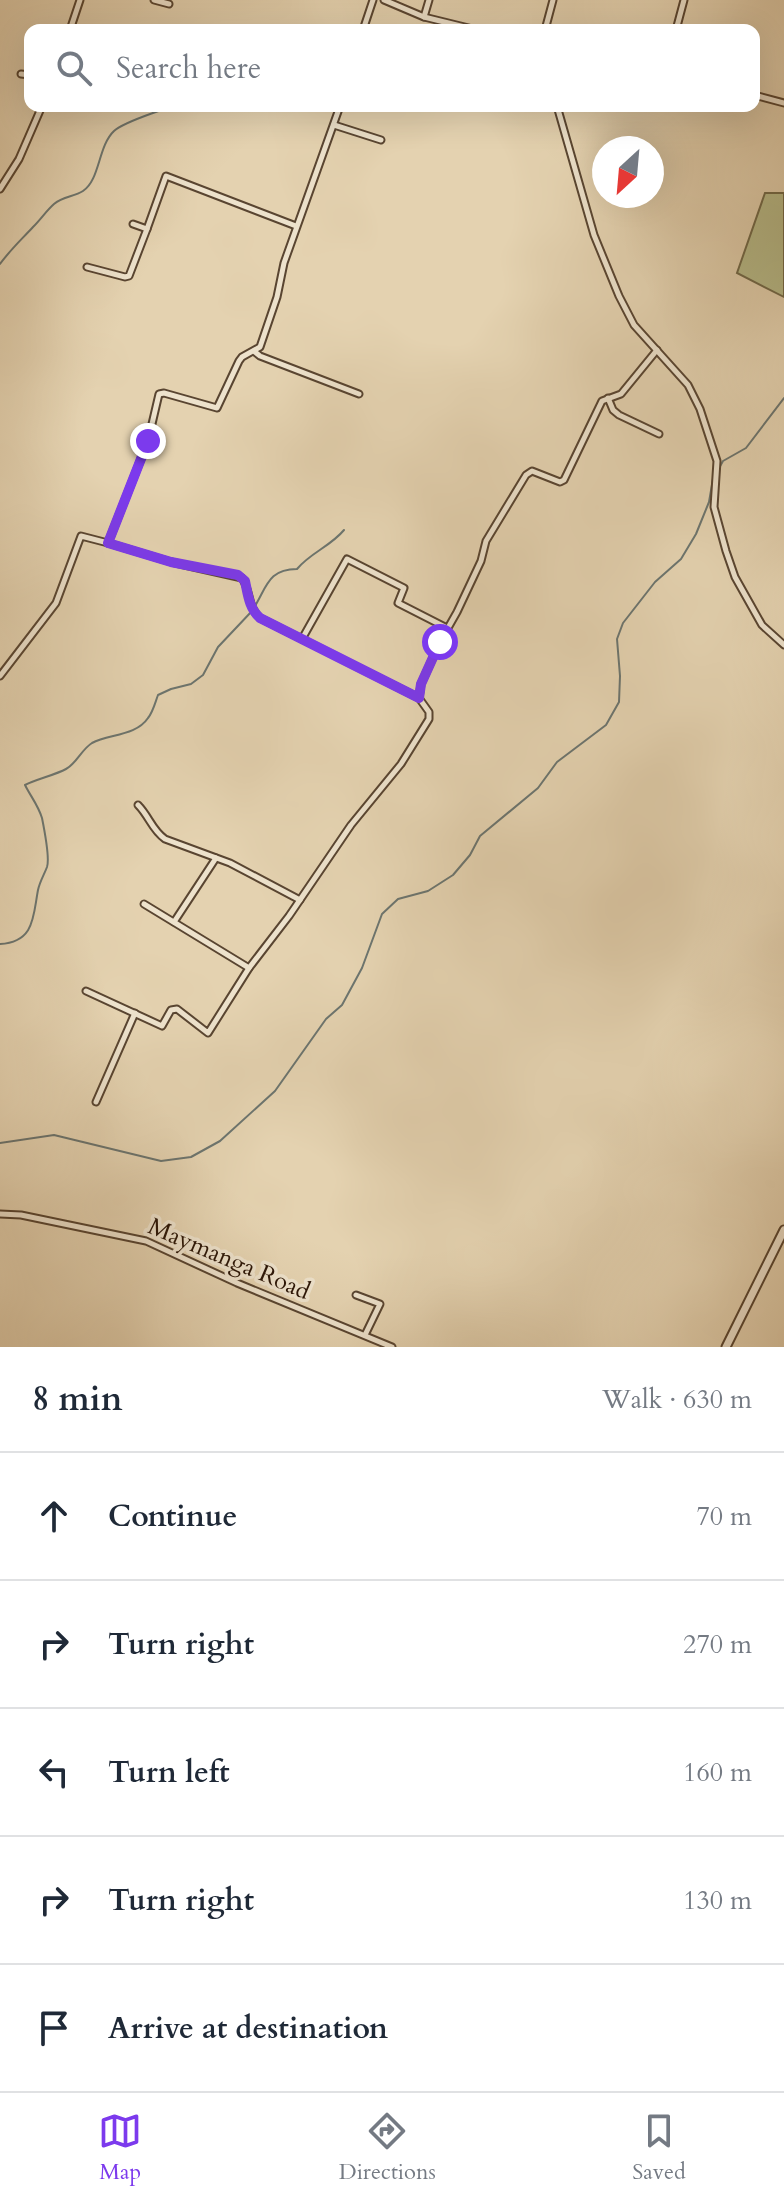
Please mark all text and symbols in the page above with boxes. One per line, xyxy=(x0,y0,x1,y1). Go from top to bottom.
search box xyxy=(24,24,760,112)
icon: search xyxy=(52,46,96,90)
text: Search here xyxy=(116,48,261,89)
north arrow xyxy=(592,136,664,208)
route end xyxy=(130,423,166,459)
route start xyxy=(422,624,458,660)
street label: Maymanga Road xyxy=(143,1210,315,1308)
text: 8 min xyxy=(32,1376,123,1422)
text: Walk · 630 m xyxy=(602,1382,752,1417)
icon: ahead xyxy=(32,1494,76,1538)
text: Continue xyxy=(108,1496,237,1537)
text: 70 m xyxy=(696,1499,752,1534)
icon: right xyxy=(32,1622,76,1666)
text: Turn right xyxy=(108,1624,254,1665)
text: 270 m xyxy=(683,1627,752,1662)
icon: left xyxy=(32,1750,76,1794)
text: Turn left xyxy=(108,1752,230,1793)
text: 160 m xyxy=(683,1755,752,1790)
icon: right xyxy=(32,1878,76,1922)
text: Turn right xyxy=(108,1880,254,1921)
text: 130 m xyxy=(683,1883,752,1918)
icon: arrive xyxy=(32,2006,76,2050)
text: Arrive at destination xyxy=(108,2008,388,2049)
tab: Map xyxy=(98,2109,142,2187)
tab: Directions xyxy=(339,2109,436,2187)
tab: Saved xyxy=(632,2109,686,2187)

